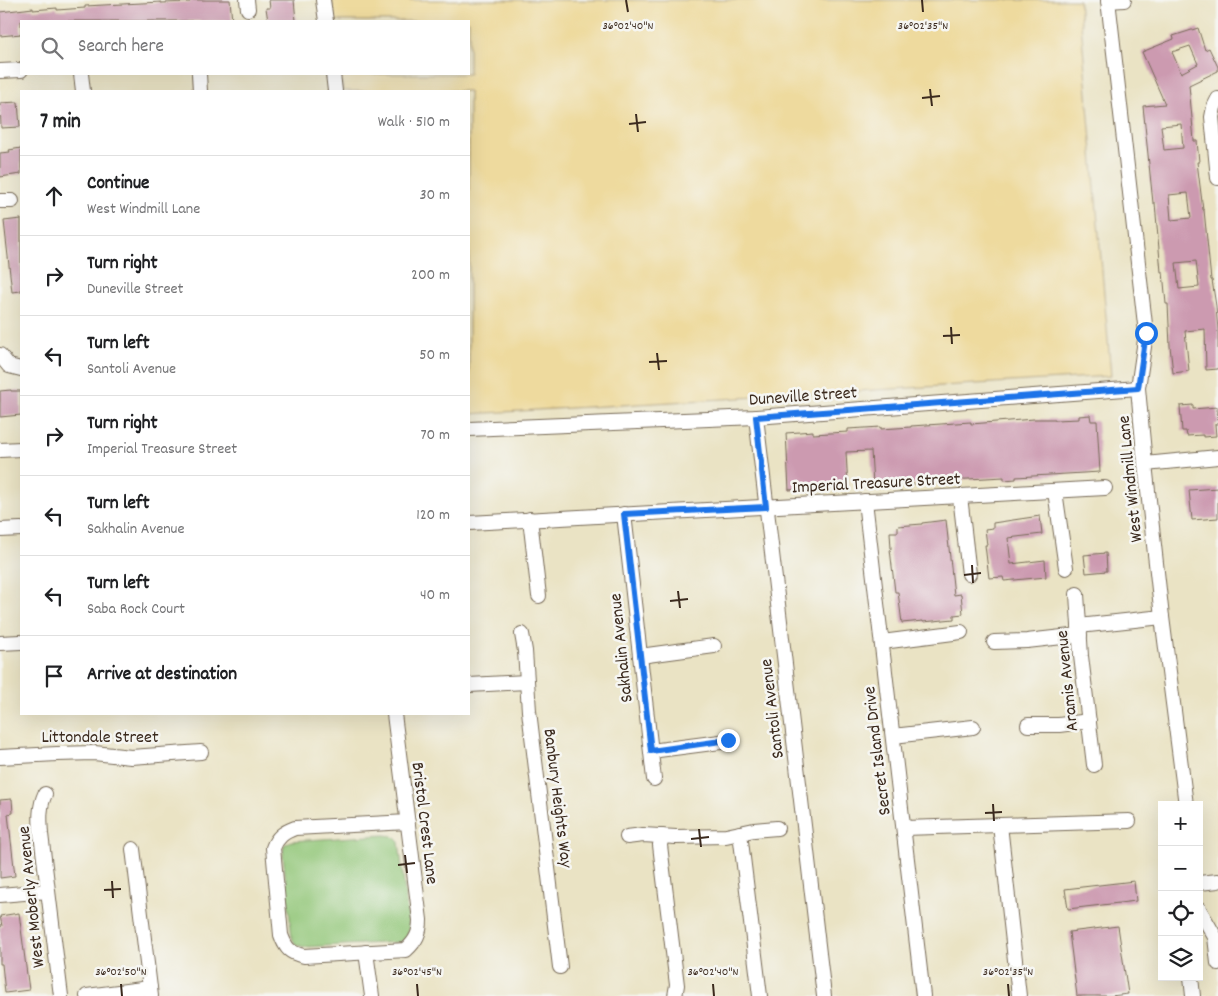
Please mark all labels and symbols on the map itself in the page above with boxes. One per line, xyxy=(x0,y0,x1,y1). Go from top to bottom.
text: 36°02'40"N xyxy=(603,18,654,35)
text: 36°02'35"N xyxy=(898,18,948,35)
route start xyxy=(1135,322,1158,345)
street label: Duneville Street xyxy=(748,381,858,414)
street label: West Windmill Lane xyxy=(1112,414,1151,543)
street label: Imperial Treasure Street xyxy=(791,468,962,501)
street label: Sakhalin Avenue xyxy=(604,592,641,704)
street label: Aramis Avenue xyxy=(1051,629,1086,733)
street label: Santoli Avenue xyxy=(755,657,792,760)
street label: Secret Island Drive xyxy=(858,685,899,817)
street label: Littondale Street xyxy=(41,726,159,751)
street label: Banbury Heights Way xyxy=(536,727,578,870)
route end xyxy=(717,729,740,752)
street label: Bristol Crest Lane xyxy=(404,761,443,886)
street label: West Moberly Avenue xyxy=(13,825,52,969)
text: 36°02'50"N xyxy=(95,964,147,981)
text: 36°02'45"N xyxy=(392,964,442,981)
text: 36°02'40"N xyxy=(688,964,739,981)
text: 36°02'35"N xyxy=(983,964,1033,981)

